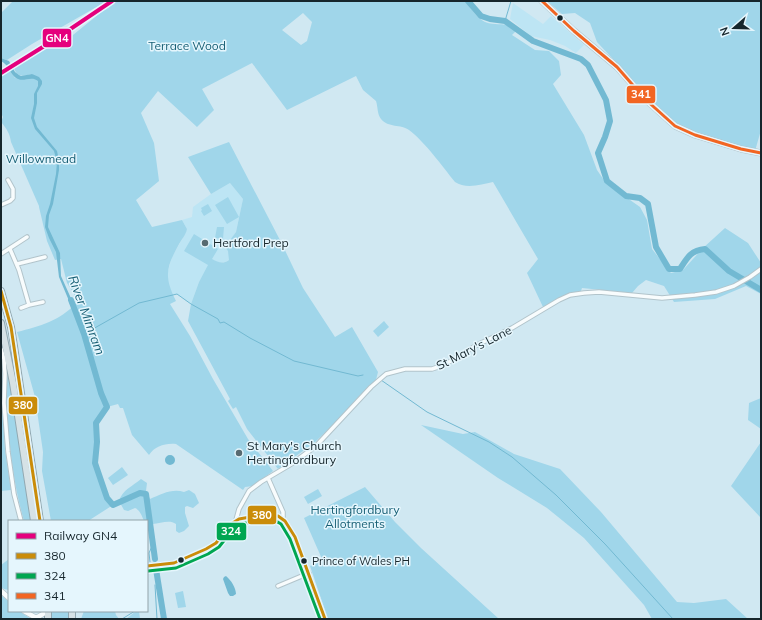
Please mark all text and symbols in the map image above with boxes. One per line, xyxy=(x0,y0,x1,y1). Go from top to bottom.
north arrow xyxy=(714,8,754,48)
unlabelled marker xyxy=(555,13,565,23)
text: N xyxy=(717,25,733,38)
line badge: GN4 xyxy=(42,28,72,48)
text: GN4 xyxy=(45,31,69,45)
park label: Terrace Wood xyxy=(148,38,226,53)
line badge: 341 xyxy=(626,85,656,104)
text: 341 xyxy=(631,87,651,101)
park label: Willowmead xyxy=(6,151,76,166)
place label: Hertford Prep xyxy=(213,235,289,250)
marker: Hertford Prep xyxy=(200,238,210,248)
water label: River Mimram xyxy=(65,273,109,357)
street label: St Mary's Lane xyxy=(434,322,514,373)
line badge: 380 xyxy=(8,396,38,415)
text: 380 xyxy=(13,398,33,412)
place label: St Mary's Church Hertingfordbury xyxy=(247,438,342,467)
marker: St Mary's Church Hertingfordbury xyxy=(234,448,244,458)
park label: Hertingfordbury Allotments xyxy=(310,502,400,531)
line badge: 380 xyxy=(247,505,277,525)
text: 380 xyxy=(252,508,272,522)
legend xyxy=(8,520,148,612)
line badge: 324 xyxy=(216,522,247,541)
text: 324 xyxy=(221,524,241,538)
text: Railway GN4 xyxy=(44,528,117,543)
text: 380 xyxy=(44,548,66,563)
place label: Prince of Wales PH xyxy=(312,554,410,568)
unlabelled marker xyxy=(176,555,186,565)
marker: Prince of Wales PH xyxy=(299,556,309,566)
text: 324 xyxy=(44,568,66,583)
text: 341 xyxy=(44,588,66,603)

